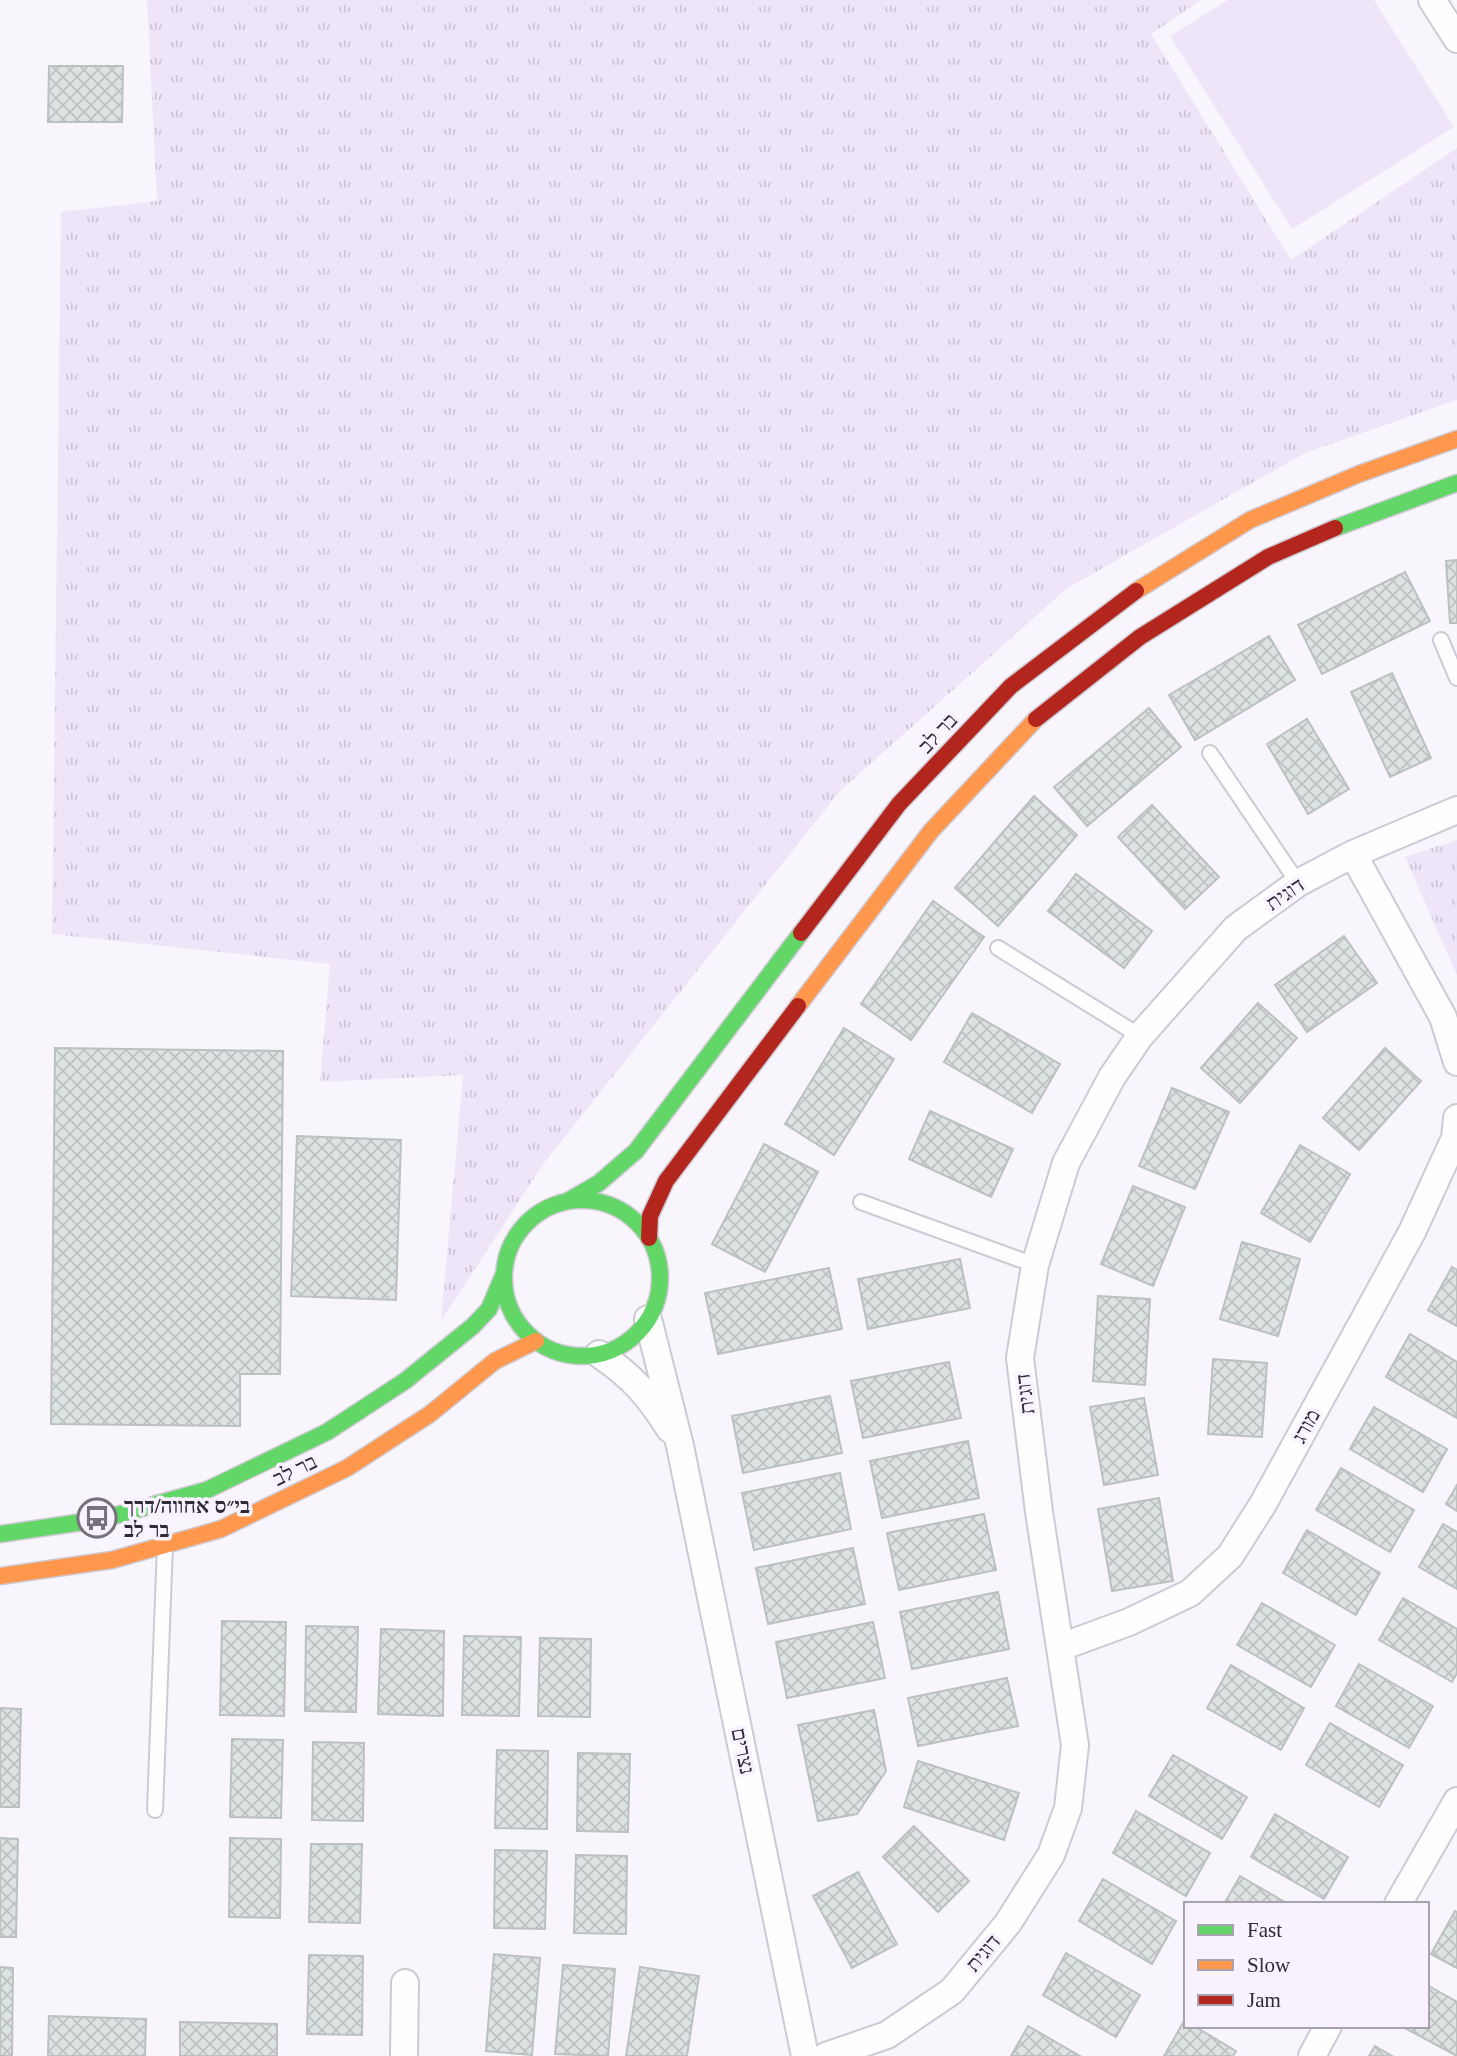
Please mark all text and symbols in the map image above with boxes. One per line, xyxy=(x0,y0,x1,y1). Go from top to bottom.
street label: בר לב xyxy=(914,708,962,758)
street label: דוגית xyxy=(1261,873,1309,915)
street label: דוגית xyxy=(1011,1372,1039,1416)
street label: מורג xyxy=(1287,1405,1325,1447)
street label: בר לב xyxy=(269,1449,321,1491)
place label: בי״ס אחווה/דרך בר לב xyxy=(124,1494,250,1542)
bus stop icon: בי״ס אחווה/דרך בר לב xyxy=(76,1497,118,1539)
street label: נצרים xyxy=(726,1726,760,1776)
legend xyxy=(1184,1902,1429,2028)
text: Fast xyxy=(1247,1918,1282,1942)
street label: דוגית xyxy=(961,1930,1005,1976)
text: Slow xyxy=(1247,1953,1291,1977)
text: Jam xyxy=(1247,1988,1281,2012)

